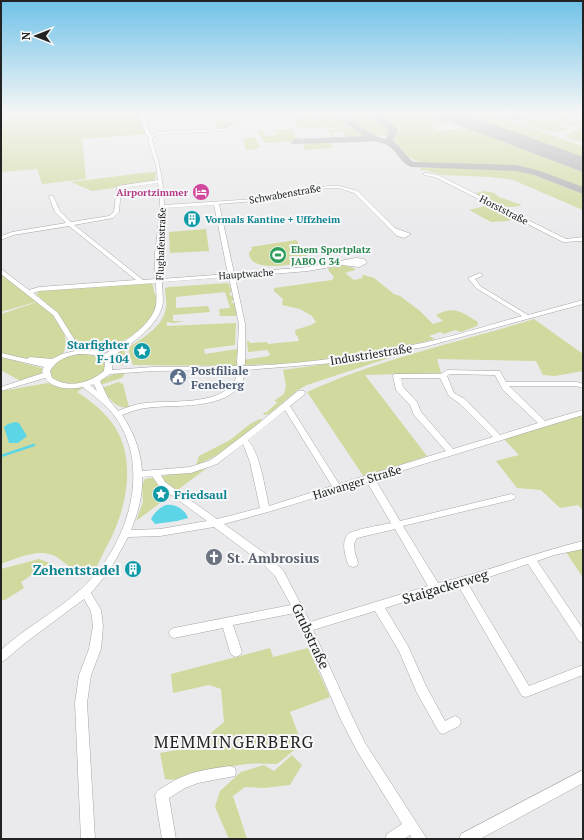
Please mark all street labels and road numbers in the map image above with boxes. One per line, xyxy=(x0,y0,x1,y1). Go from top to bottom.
street label: Schwabenstraße xyxy=(248,181,322,207)
street label: Horststraße xyxy=(477,192,531,228)
street label: Flughafenstraße xyxy=(153,207,169,281)
street label: Hauptwache xyxy=(218,266,274,282)
street label: Industriestraße xyxy=(329,340,413,368)
street label: Hawanger Straße xyxy=(311,461,403,503)
street label: Staigackerweg xyxy=(400,564,491,608)
street label: Grubstraße xyxy=(288,600,334,672)

